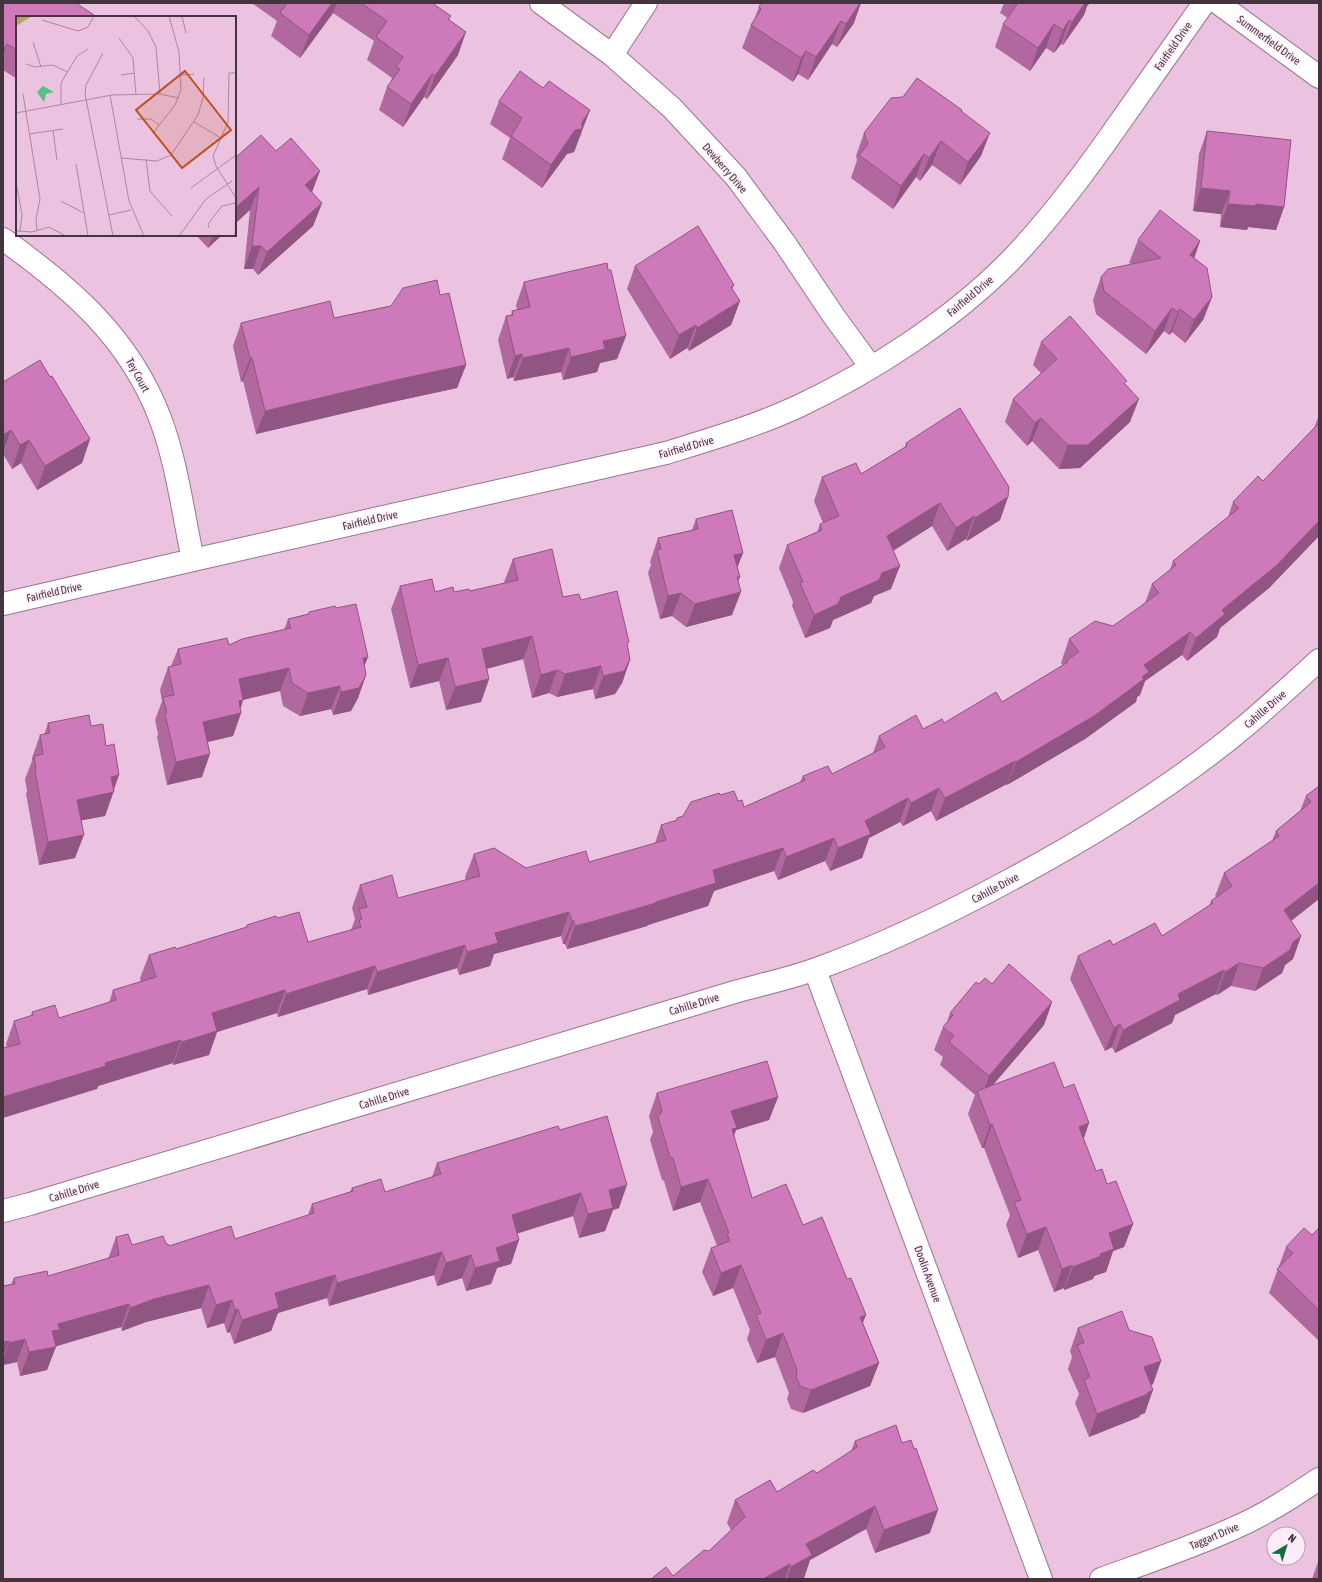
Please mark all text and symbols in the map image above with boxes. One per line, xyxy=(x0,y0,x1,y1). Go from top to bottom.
street label: Summerfield Drive xyxy=(1235,13,1303,67)
inset map xyxy=(16,16,236,236)
street label: Fairfield Drive xyxy=(1152,19,1194,73)
street label: Dewberry Drive xyxy=(700,141,750,195)
street label: Fairfield Drive xyxy=(945,273,995,319)
street label: Tey Court xyxy=(124,356,152,394)
street label: Fairfield Drive xyxy=(657,433,715,461)
street label: Fairfield Drive xyxy=(341,508,399,532)
street label: Fairfield Drive xyxy=(25,580,83,604)
street label: Cahille Drive xyxy=(1242,688,1288,730)
street label: Cahille Drive xyxy=(969,871,1021,905)
street label: Cahille Drive xyxy=(668,991,720,1017)
street label: Cahille Drive xyxy=(358,1085,410,1111)
street label: Cahille Drive xyxy=(48,1178,100,1204)
street label: Doolin Avenue xyxy=(912,1244,944,1304)
street label: Taggart Drive xyxy=(1187,1520,1241,1552)
north arrow xyxy=(1266,1526,1306,1566)
text: N xyxy=(1286,1531,1298,1545)

